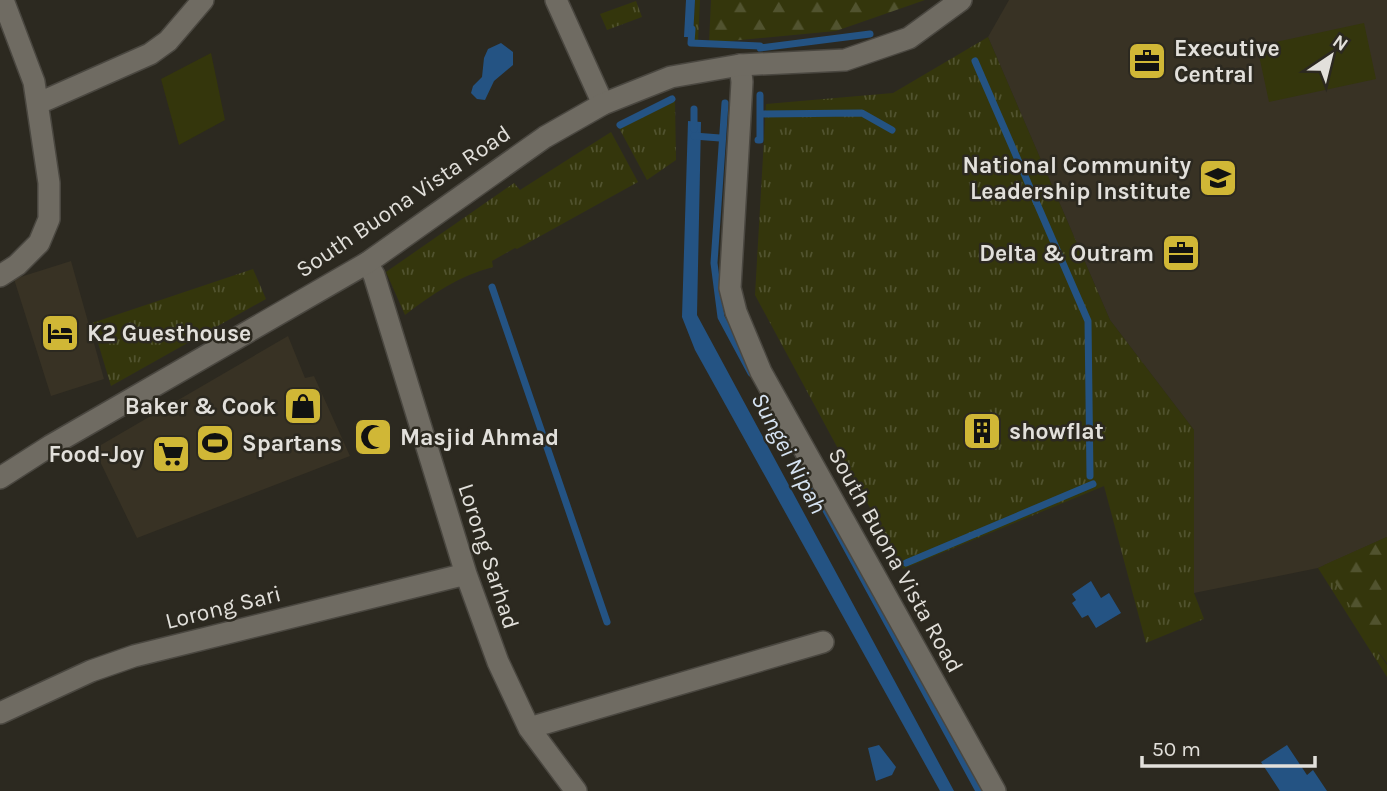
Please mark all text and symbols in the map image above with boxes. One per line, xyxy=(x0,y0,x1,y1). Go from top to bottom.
north arrow xyxy=(1296,21,1366,91)
text: N xyxy=(1328,30,1352,56)
place label: Executive Central xyxy=(1174,35,1280,88)
office icon: Executive Central xyxy=(1126,40,1168,82)
street label: South Buona Vista Road xyxy=(291,120,516,283)
place label: National Community Leadership Institute xyxy=(963,152,1191,205)
school or university icon: National Community Leadership Institute xyxy=(1197,157,1239,199)
office icon: Delta & Outram xyxy=(1160,232,1202,274)
place label: Delta & Outram xyxy=(979,240,1154,267)
hotel icon: K2 Guesthouse xyxy=(39,312,81,354)
place label: K2 Guesthouse xyxy=(87,320,251,347)
shop icon: Baker & Cook xyxy=(282,385,324,427)
water label: Sungei Nipah xyxy=(745,388,833,518)
place label: Baker & Cook xyxy=(125,393,276,420)
building icon: showflat xyxy=(961,410,1003,452)
mosque icon: Masjid Ahmad xyxy=(352,416,394,458)
place label: showflat xyxy=(1009,418,1104,445)
sports icon: Spartans xyxy=(194,422,236,464)
place label: Masjid Ahmad xyxy=(400,424,559,451)
place label: Spartans xyxy=(242,430,342,457)
supermarket icon: Food-Joy xyxy=(150,433,192,475)
place label: Food-Joy xyxy=(49,441,144,468)
street label: South Buona Vista Road xyxy=(822,443,969,677)
street label: Lorong Sarhad xyxy=(452,480,525,632)
street label: Lorong Sari xyxy=(162,580,284,635)
scale bar xyxy=(1142,724,1315,768)
text: 50 m xyxy=(1152,737,1201,761)

